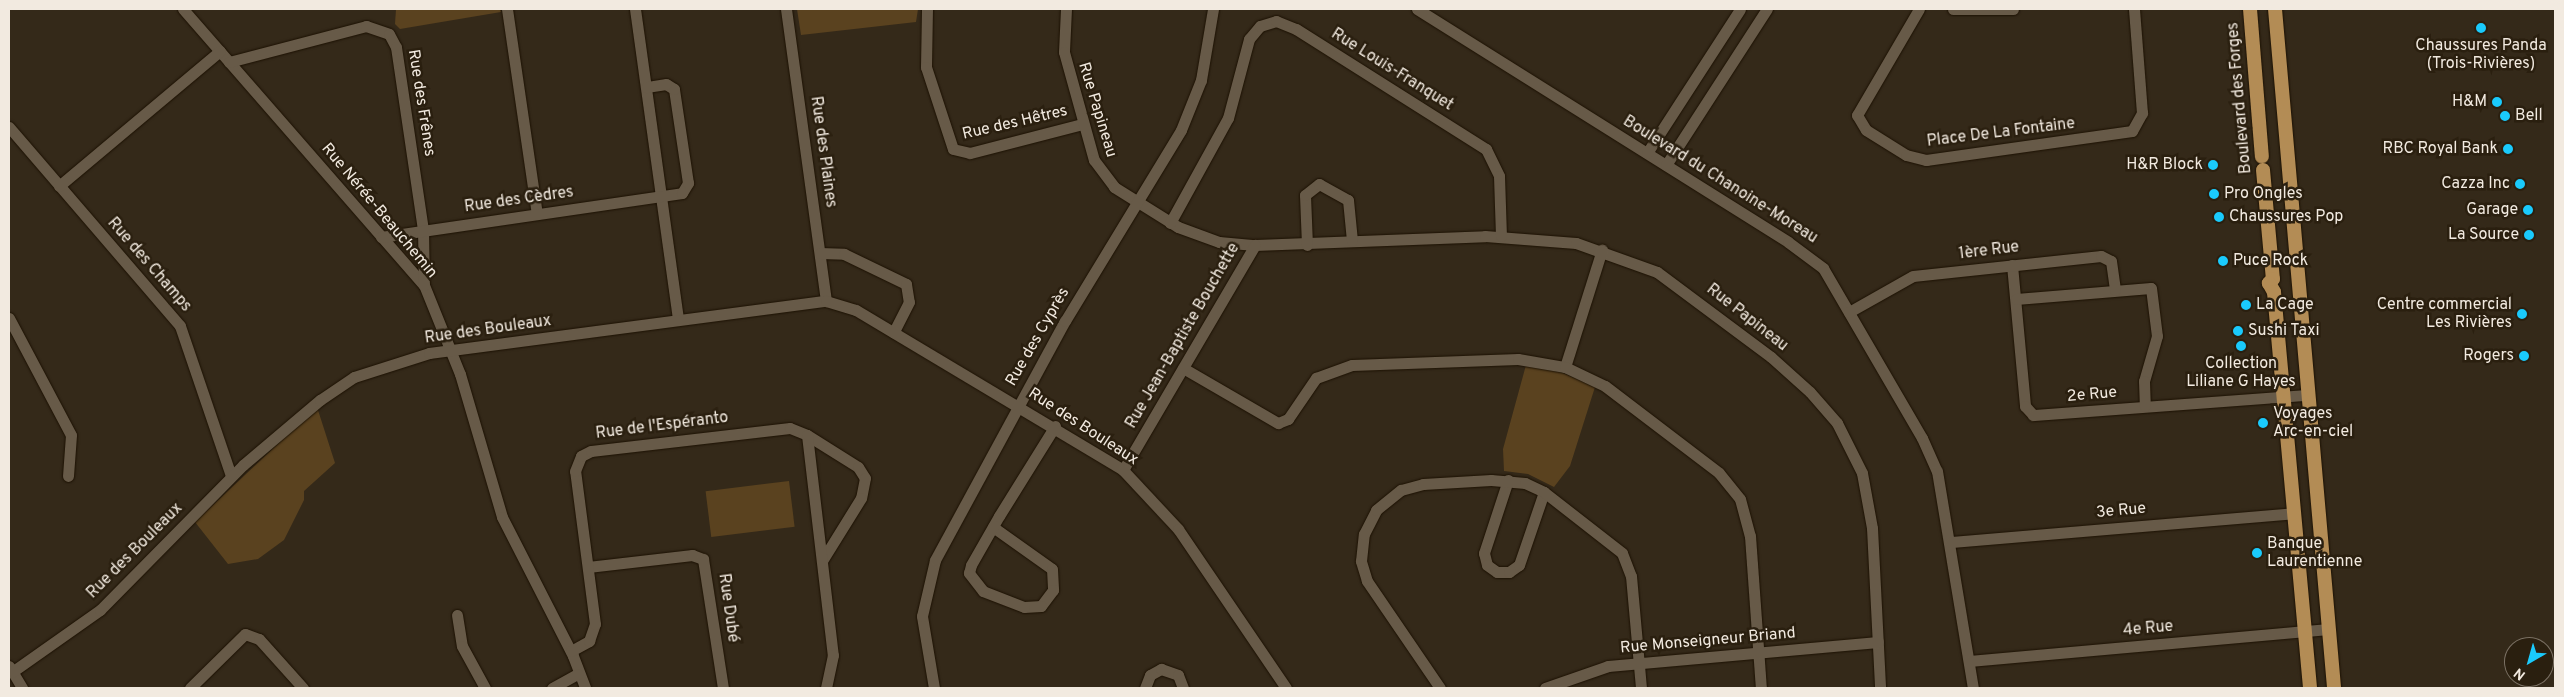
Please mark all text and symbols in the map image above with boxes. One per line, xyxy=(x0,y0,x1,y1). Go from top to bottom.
street label: Boulevard des Forges xyxy=(2224,21,2256,175)
marker: Chaussures Panda (Trois-Rivières) xyxy=(2475,22,2487,34)
street label: Rue Louis-Franquet xyxy=(1327,25,1457,115)
place label: Chaussures Panda (Trois-Rivières) xyxy=(2415,36,2547,74)
street label: Rue des Frênes xyxy=(403,48,439,158)
street label: Rue Papineau xyxy=(1073,60,1121,160)
place label: H&M xyxy=(2452,92,2487,112)
street label: Rue des Plaines xyxy=(806,95,840,209)
marker: H&M xyxy=(2491,96,2503,108)
street label: Rue des Hêtres xyxy=(961,102,1069,144)
place label: Bell xyxy=(2515,106,2543,126)
marker: Bell xyxy=(2499,110,2511,122)
street label: Boulevard du Chanoine-Moreau xyxy=(1619,112,1821,248)
street label: Place De La Fontaine xyxy=(1926,114,2076,152)
place label: RBC Royal Bank xyxy=(2383,139,2498,159)
street label: Rue Nérée-Beauchemin xyxy=(317,140,441,282)
marker: RBC Royal Bank xyxy=(2502,143,2514,155)
place label: H&R Block xyxy=(2126,155,2203,175)
marker: H&R Block xyxy=(2207,159,2219,171)
place label: Cazza Inc xyxy=(2441,174,2510,194)
marker: Cazza Inc xyxy=(2514,178,2526,190)
street label: Rue des Cèdres xyxy=(463,183,575,217)
place label: Pro Ongles xyxy=(2224,184,2303,204)
marker: Pro Ongles xyxy=(2208,188,2220,200)
place label: Garage xyxy=(2466,200,2518,220)
marker: Garage xyxy=(2522,204,2534,216)
place label: Chaussures Pop xyxy=(2229,207,2343,227)
marker: Chaussures Pop xyxy=(2213,211,2225,223)
street label: Rue des Champs xyxy=(103,214,195,316)
place label: La Source xyxy=(2448,225,2519,245)
marker: La Source xyxy=(2523,229,2535,241)
street label: 1ère Rue xyxy=(1958,238,2020,264)
street label: Rue Jean-Baptiste Bouchette xyxy=(1122,240,1244,432)
place label: Puce Rock xyxy=(2233,251,2308,271)
marker: Puce Rock xyxy=(2217,255,2229,267)
street label: Rue Papineau xyxy=(1702,280,1792,356)
street label: Rue des Cyprès xyxy=(1002,284,1074,390)
place label: La Cage xyxy=(2256,295,2314,315)
place label: Centre commercial Les Rivières xyxy=(2377,295,2512,333)
marker: La Cage xyxy=(2240,299,2252,311)
marker: Centre commercial Les Rivières xyxy=(2516,308,2528,320)
street label: Rue des Bouleaux xyxy=(424,312,552,348)
place label: Sushi Taxi xyxy=(2248,321,2320,341)
marker: Sushi Taxi xyxy=(2232,325,2244,337)
marker: Collection Liliane G Hayes xyxy=(2235,340,2247,352)
place label: Rogers xyxy=(2463,346,2514,366)
marker: Rogers xyxy=(2518,350,2530,362)
place label: Collection Liliane G Hayes xyxy=(2186,354,2296,392)
street label: 2e Rue xyxy=(2066,383,2118,407)
street label: Rue des Bouleaux xyxy=(1024,384,1142,470)
place label: Voyages Arc-en-ciel xyxy=(2273,404,2353,442)
street label: Rue de l'Espéranto xyxy=(595,408,729,444)
marker: Voyages Arc-en-ciel xyxy=(2257,417,2269,429)
street label: Rue des Bouleaux xyxy=(83,499,187,603)
street label: 3e Rue xyxy=(2095,499,2147,523)
place label: Banque Laurentienne xyxy=(2267,534,2362,572)
marker: Banque Laurentienne xyxy=(2251,547,2263,559)
street label: Rue Dubé xyxy=(714,572,742,644)
street label: 4e Rue xyxy=(2122,617,2174,641)
street label: Rue Monseigneur Briand xyxy=(1619,624,1797,658)
north arrow xyxy=(2504,637,2554,687)
text: N xyxy=(2511,664,2529,683)

